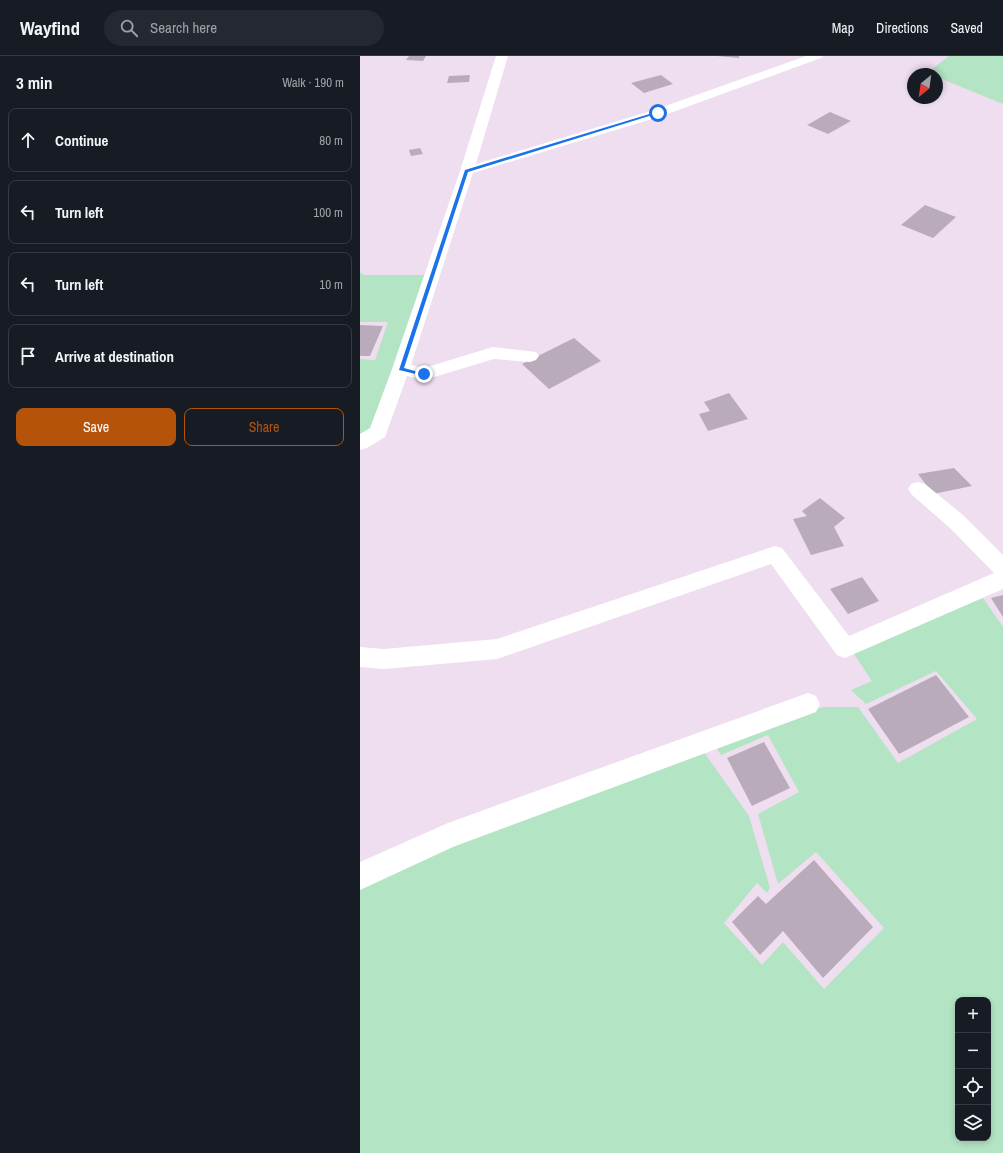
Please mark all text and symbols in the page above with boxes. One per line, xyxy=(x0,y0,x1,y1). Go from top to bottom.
search box xyxy=(104,10,384,46)
text: Wayfind xyxy=(20,15,80,41)
icon: search xyxy=(118,17,140,39)
text: Search here xyxy=(150,17,217,38)
text: Map xyxy=(832,19,854,37)
text: Directions xyxy=(876,19,928,37)
text: Saved xyxy=(950,19,983,37)
north arrow xyxy=(907,68,943,104)
text: 3 min xyxy=(16,71,52,94)
text: Walk · 190 m xyxy=(282,74,344,91)
route start xyxy=(649,104,667,122)
icon: ahead xyxy=(17,129,39,151)
text: Continue xyxy=(55,130,108,151)
text: 80 m xyxy=(319,132,343,149)
icon: left xyxy=(17,201,39,223)
text: Turn left xyxy=(55,202,103,223)
text: 100 m xyxy=(313,204,343,221)
icon: left xyxy=(17,273,39,295)
text: Turn left xyxy=(55,274,103,295)
text: 10 m xyxy=(319,276,343,293)
icon: arrive xyxy=(17,345,39,367)
text: Arrive at destination xyxy=(55,346,174,367)
route end xyxy=(415,365,433,383)
button: Save xyxy=(16,408,176,446)
button: Share xyxy=(184,408,344,446)
map controls xyxy=(955,997,991,1141)
button: + xyxy=(955,997,991,1033)
button: − xyxy=(955,1033,991,1069)
button: locate xyxy=(955,1069,991,1105)
button: layers xyxy=(955,1105,991,1141)

